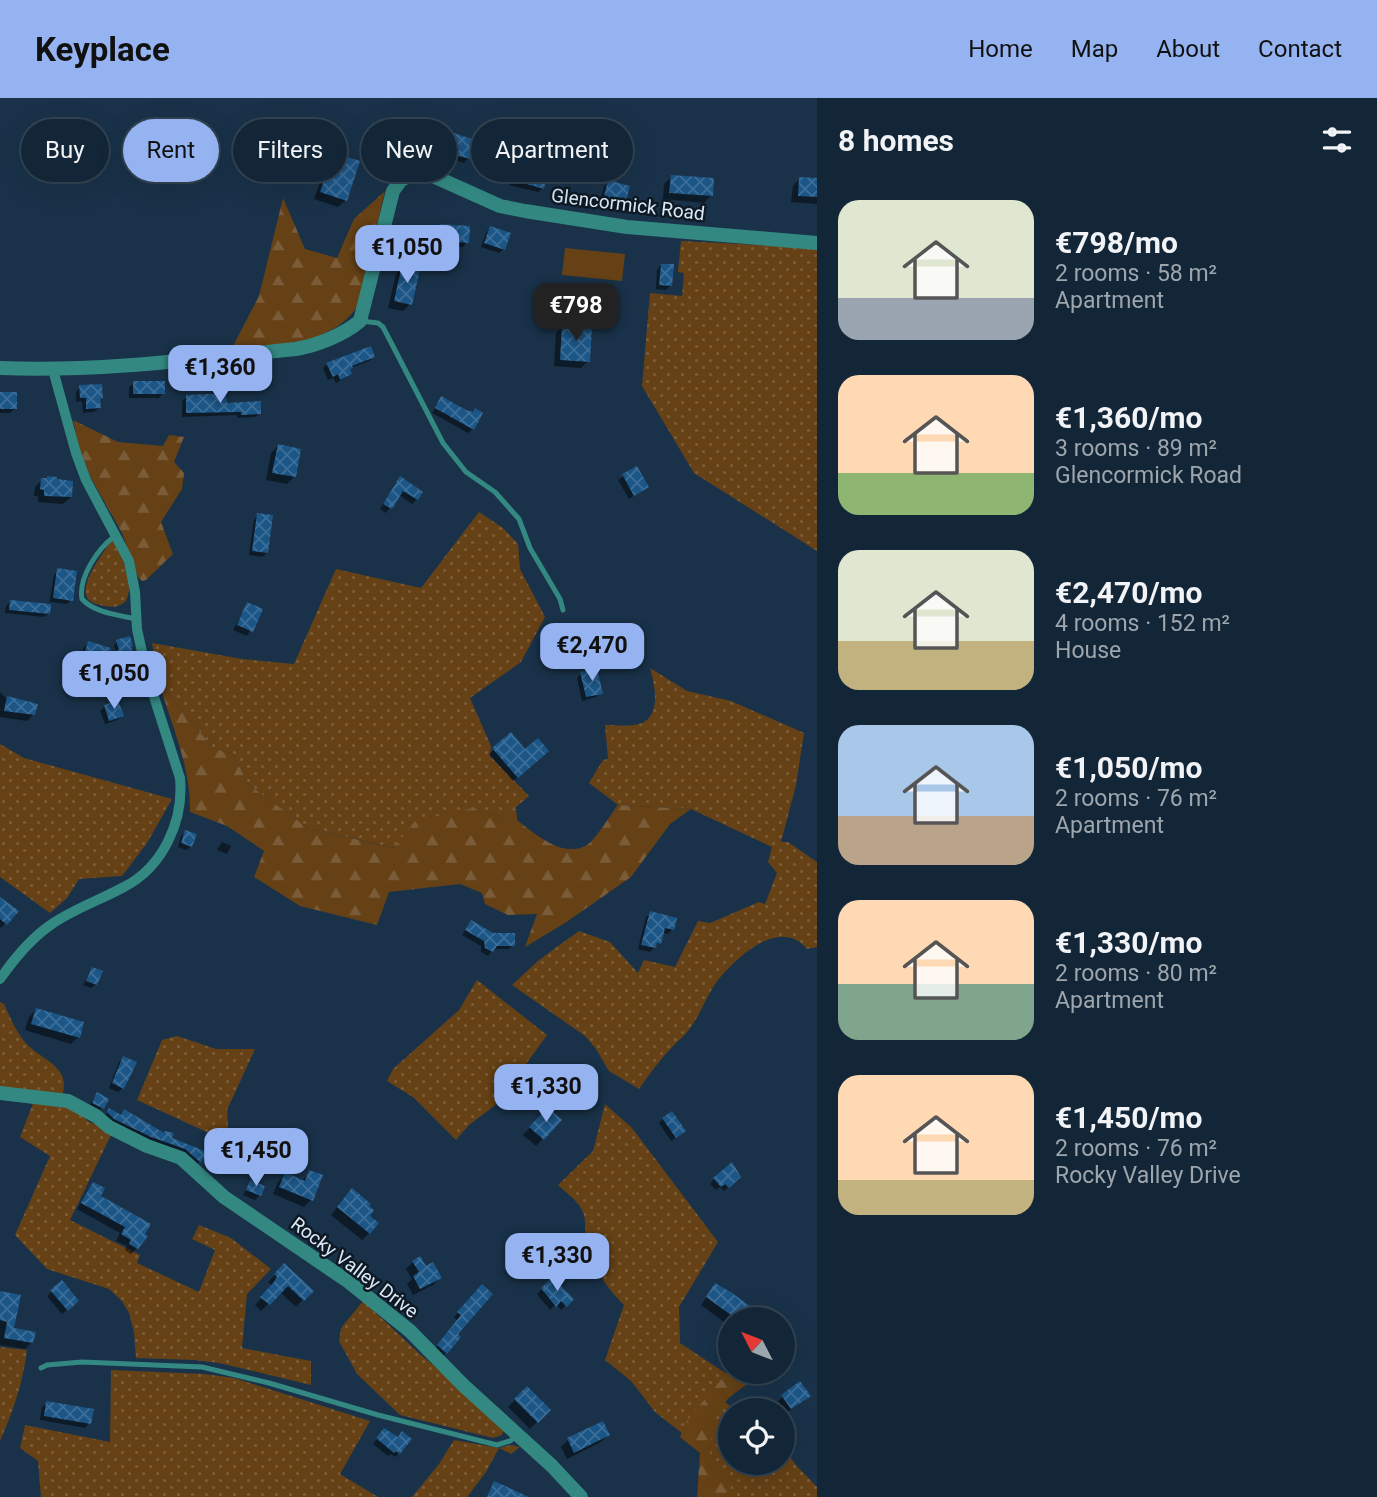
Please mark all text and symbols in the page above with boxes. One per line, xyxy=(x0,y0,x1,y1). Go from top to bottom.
text: Keyplace xyxy=(35,30,170,69)
text: Home xyxy=(968,35,1033,63)
text: Map xyxy=(1071,35,1118,63)
text: About xyxy=(1156,35,1220,63)
text: Contact xyxy=(1258,35,1342,63)
chip: Buy xyxy=(21,119,109,182)
chip: Rent xyxy=(123,119,219,182)
chip: Filters xyxy=(233,119,347,182)
chip: New xyxy=(361,119,457,182)
chip: Apartment xyxy=(471,119,633,182)
icon: filters xyxy=(1318,121,1356,159)
text: 8 homes xyxy=(838,123,954,158)
street label: Glencormick Road xyxy=(550,184,706,225)
text: €798/mo xyxy=(1055,225,1178,260)
pin: €1,050 xyxy=(350,226,464,285)
icon: home xyxy=(894,228,978,312)
text: €1,050 xyxy=(371,234,443,261)
text: 2 rooms · 58 m² xyxy=(1055,260,1217,287)
pin: €798 xyxy=(535,284,617,343)
text: Apartment xyxy=(1055,287,1164,314)
text: €798 xyxy=(550,292,602,319)
pin: €1,360 xyxy=(163,345,277,405)
text: €1,360 xyxy=(184,354,256,381)
text: €1,360/mo xyxy=(1055,400,1203,435)
icon: home xyxy=(894,403,978,487)
text: 3 rooms · 89 m² xyxy=(1055,435,1217,462)
text: Glencormick Road xyxy=(1055,462,1242,489)
text: €2,470/mo xyxy=(1055,575,1203,610)
icon: home xyxy=(894,578,978,662)
text: 4 rooms · 152 m² xyxy=(1055,610,1230,637)
pin: €2,470 xyxy=(535,624,649,683)
text: €2,470 xyxy=(556,632,628,659)
text: House xyxy=(1055,637,1121,664)
pin: €1,050 xyxy=(57,652,171,711)
text: €1,050 xyxy=(78,660,150,687)
text: €1,050/mo xyxy=(1055,750,1203,785)
icon: home xyxy=(894,753,978,837)
text: 2 rooms · 76 m² xyxy=(1055,785,1217,812)
text: Apartment xyxy=(1055,812,1164,839)
text: €1,330/mo xyxy=(1055,925,1203,960)
icon: home xyxy=(894,928,978,1012)
text: 2 rooms · 80 m² xyxy=(1055,960,1217,987)
text: Apartment xyxy=(1055,987,1164,1014)
pin: €1,330 xyxy=(489,1065,603,1124)
text: €1,330 xyxy=(510,1073,582,1100)
text: €1,450/mo xyxy=(1055,1100,1203,1135)
icon: home xyxy=(894,1103,978,1187)
pin: €1,450 xyxy=(199,1128,313,1188)
text: 2 rooms · 76 m² xyxy=(1055,1135,1217,1162)
text: €1,450 xyxy=(220,1137,292,1164)
text: Rocky Valley Drive xyxy=(1055,1162,1241,1189)
street label: Rocky Valley Drive xyxy=(287,1212,423,1323)
pin: €1,330 xyxy=(500,1234,614,1293)
text: €1,330 xyxy=(521,1242,593,1269)
north arrow xyxy=(718,1307,794,1384)
map controls xyxy=(718,1307,795,1475)
button: locate xyxy=(718,1398,795,1475)

